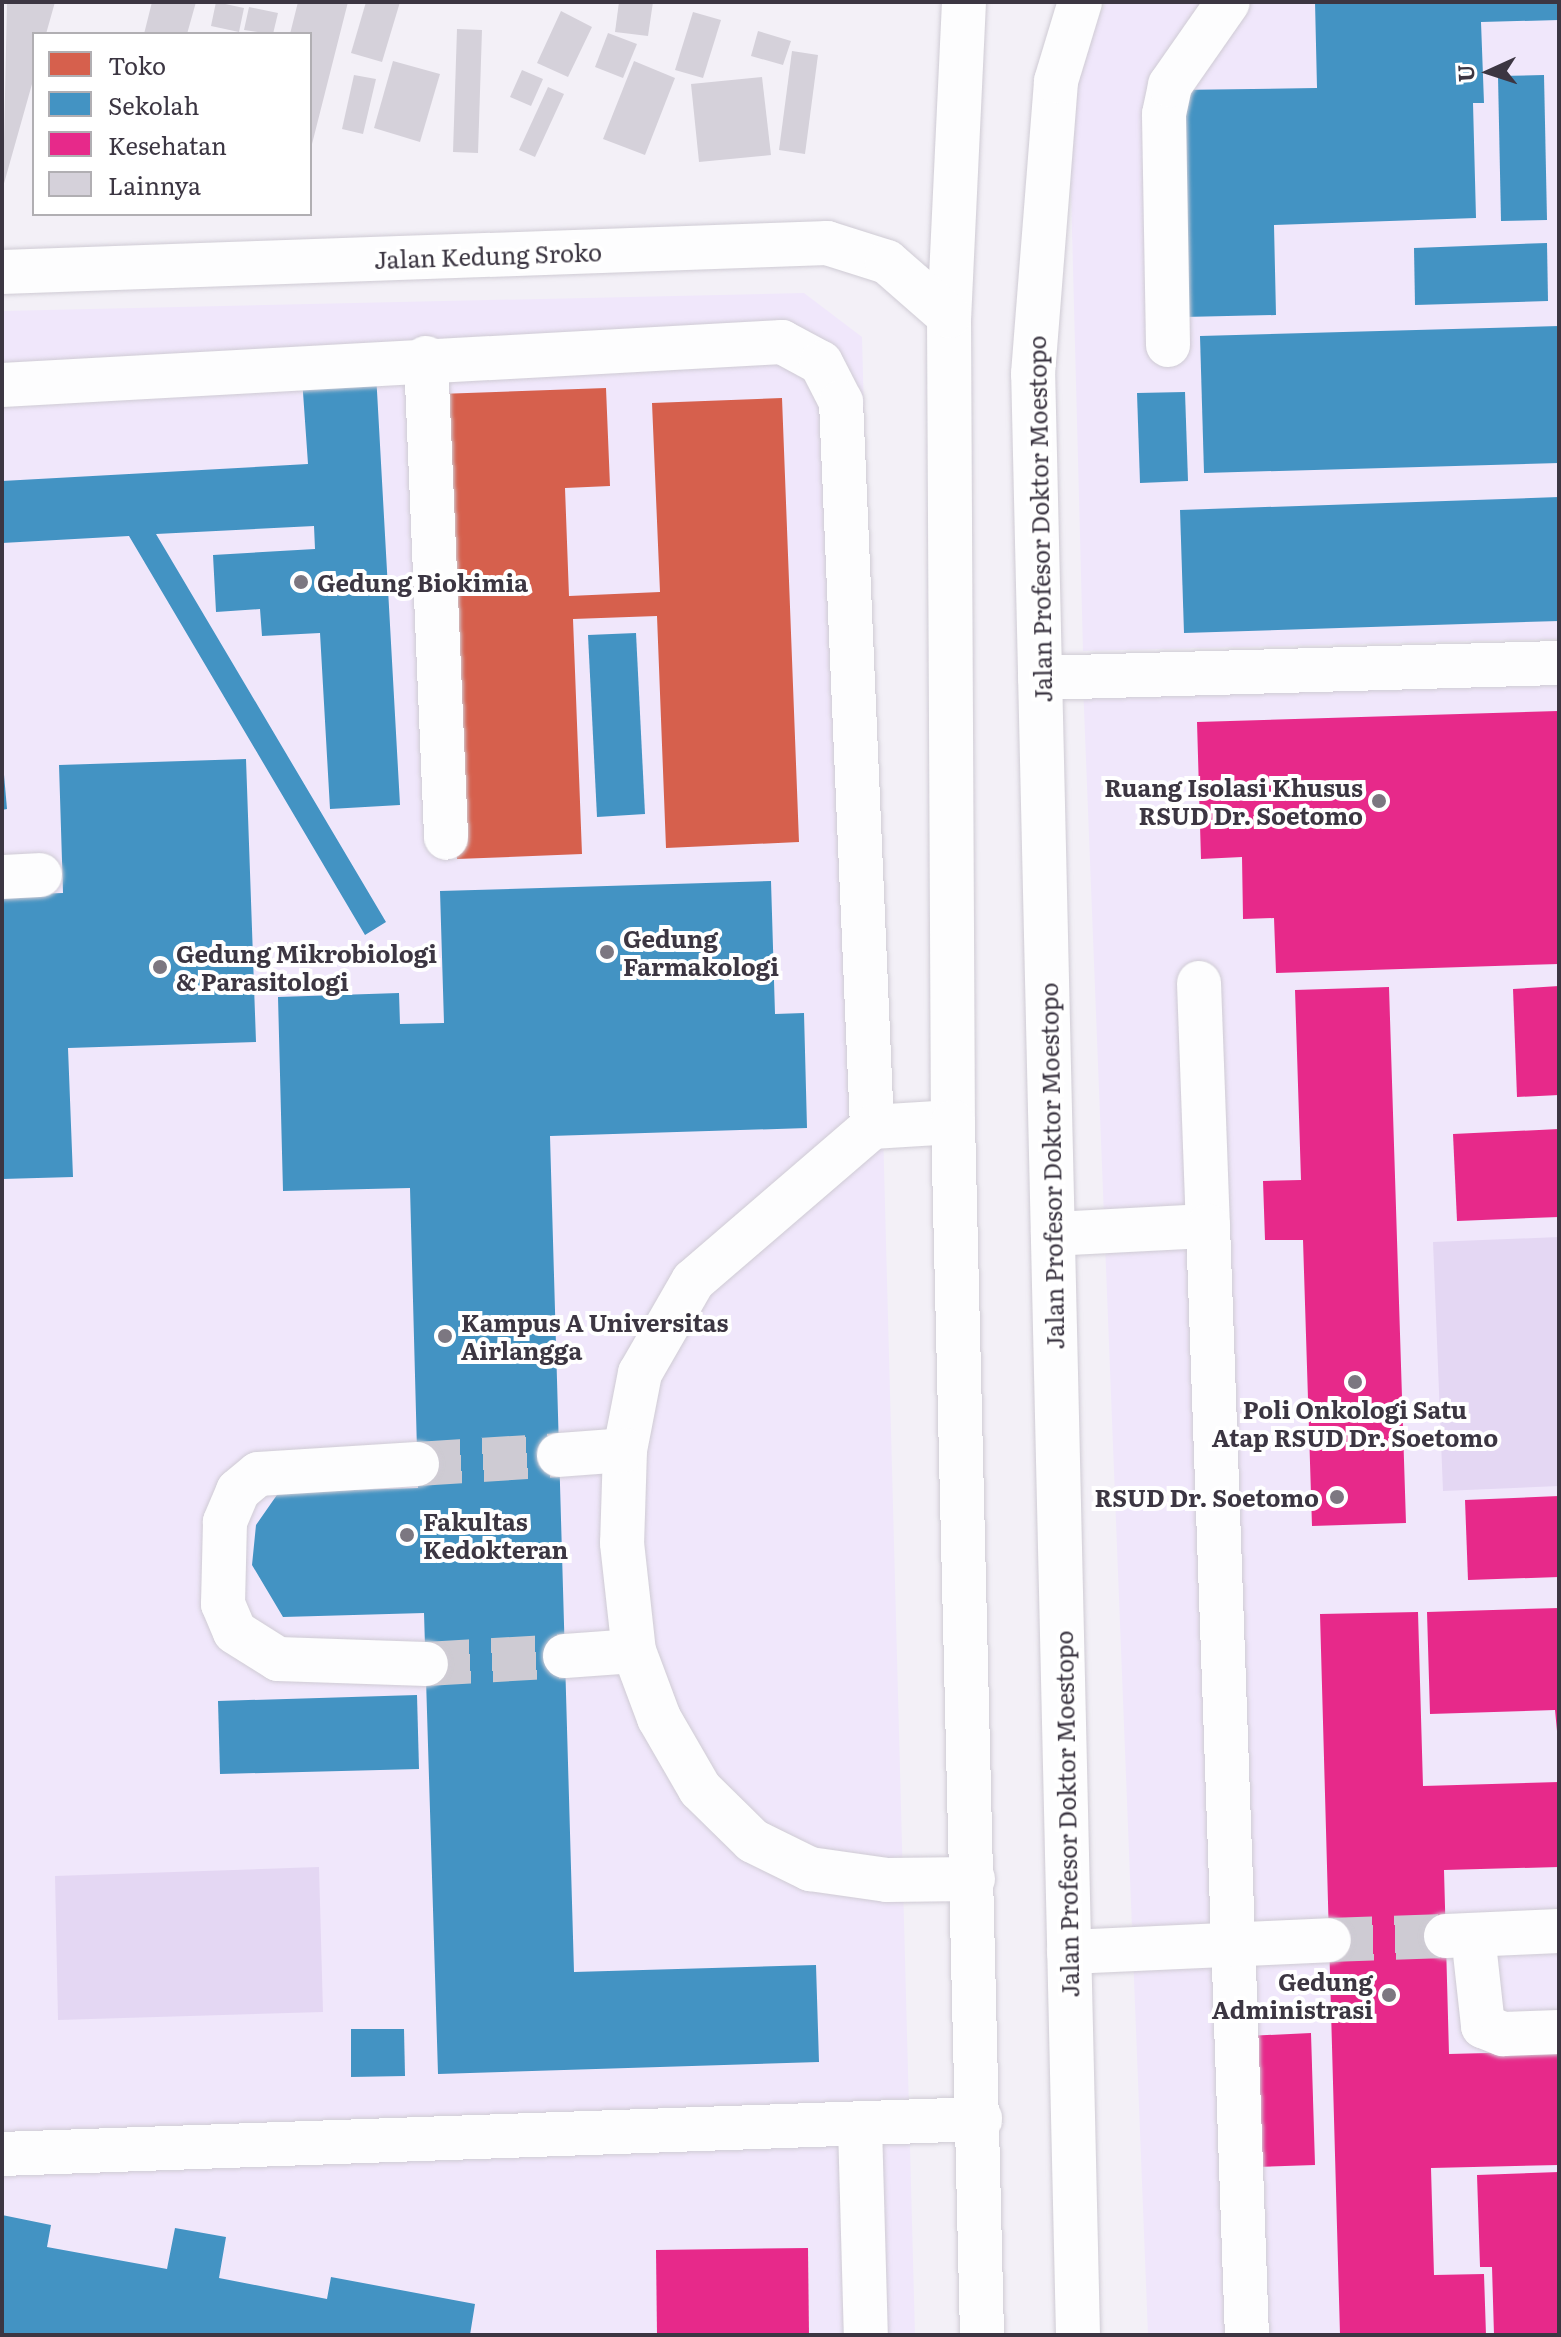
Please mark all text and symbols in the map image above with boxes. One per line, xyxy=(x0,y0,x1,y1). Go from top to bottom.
legend xyxy=(32,32,312,216)
north arrow xyxy=(1449,32,1529,112)
text: Toko xyxy=(108,47,166,82)
text: U xyxy=(1448,64,1481,83)
text: Sekolah xyxy=(108,87,199,122)
text: Kesehatan xyxy=(108,127,227,162)
text: Lainnya xyxy=(108,167,201,202)
street label: Jalan Kedung Sroko xyxy=(374,237,602,273)
street label: Jalan Profesor Doktor Moestopo xyxy=(1021,335,1057,703)
place label: Gedung Biokimia xyxy=(317,568,528,596)
marker: Gedung Biokimia xyxy=(292,573,310,591)
place label: Ruang Isolasi Khusus RSUD Dr. Soetomo xyxy=(1104,773,1363,829)
marker: Ruang Isolasi Khusus RSUD Dr. Soetomo xyxy=(1370,792,1388,810)
place label: Gedung Farmakologi xyxy=(623,924,779,980)
place label: Gedung Mikrobiologi & Parasitologi xyxy=(176,939,437,995)
marker: Gedung Farmakologi xyxy=(598,943,616,961)
marker: Gedung Mikrobiologi & Parasitologi xyxy=(151,958,169,976)
street label: Jalan Profesor Doktor Moestopo xyxy=(1033,982,1069,1350)
place label: Kampus A Universitas Airlangga xyxy=(461,1308,729,1364)
marker: Kampus A Universitas Airlangga xyxy=(436,1327,454,1345)
marker: Poli Onkologi Satu Atap RSUD Dr. Soetomo xyxy=(1346,1373,1364,1391)
place label: Poli Onkologi Satu Atap RSUD Dr. Soetomo xyxy=(1212,1395,1498,1451)
place label: RSUD Dr. Soetomo xyxy=(1095,1483,1319,1511)
marker: RSUD Dr. Soetomo xyxy=(1326,1486,1348,1508)
place label: Fakultas Kedokteran xyxy=(423,1507,568,1563)
marker: Fakultas Kedokteran xyxy=(398,1526,416,1544)
street label: Jalan Profesor Doktor Moestopo xyxy=(1048,1630,1084,1998)
place label: Gedung Administrasi xyxy=(1212,1967,1373,2023)
marker: Gedung Administrasi xyxy=(1380,1986,1398,2004)

